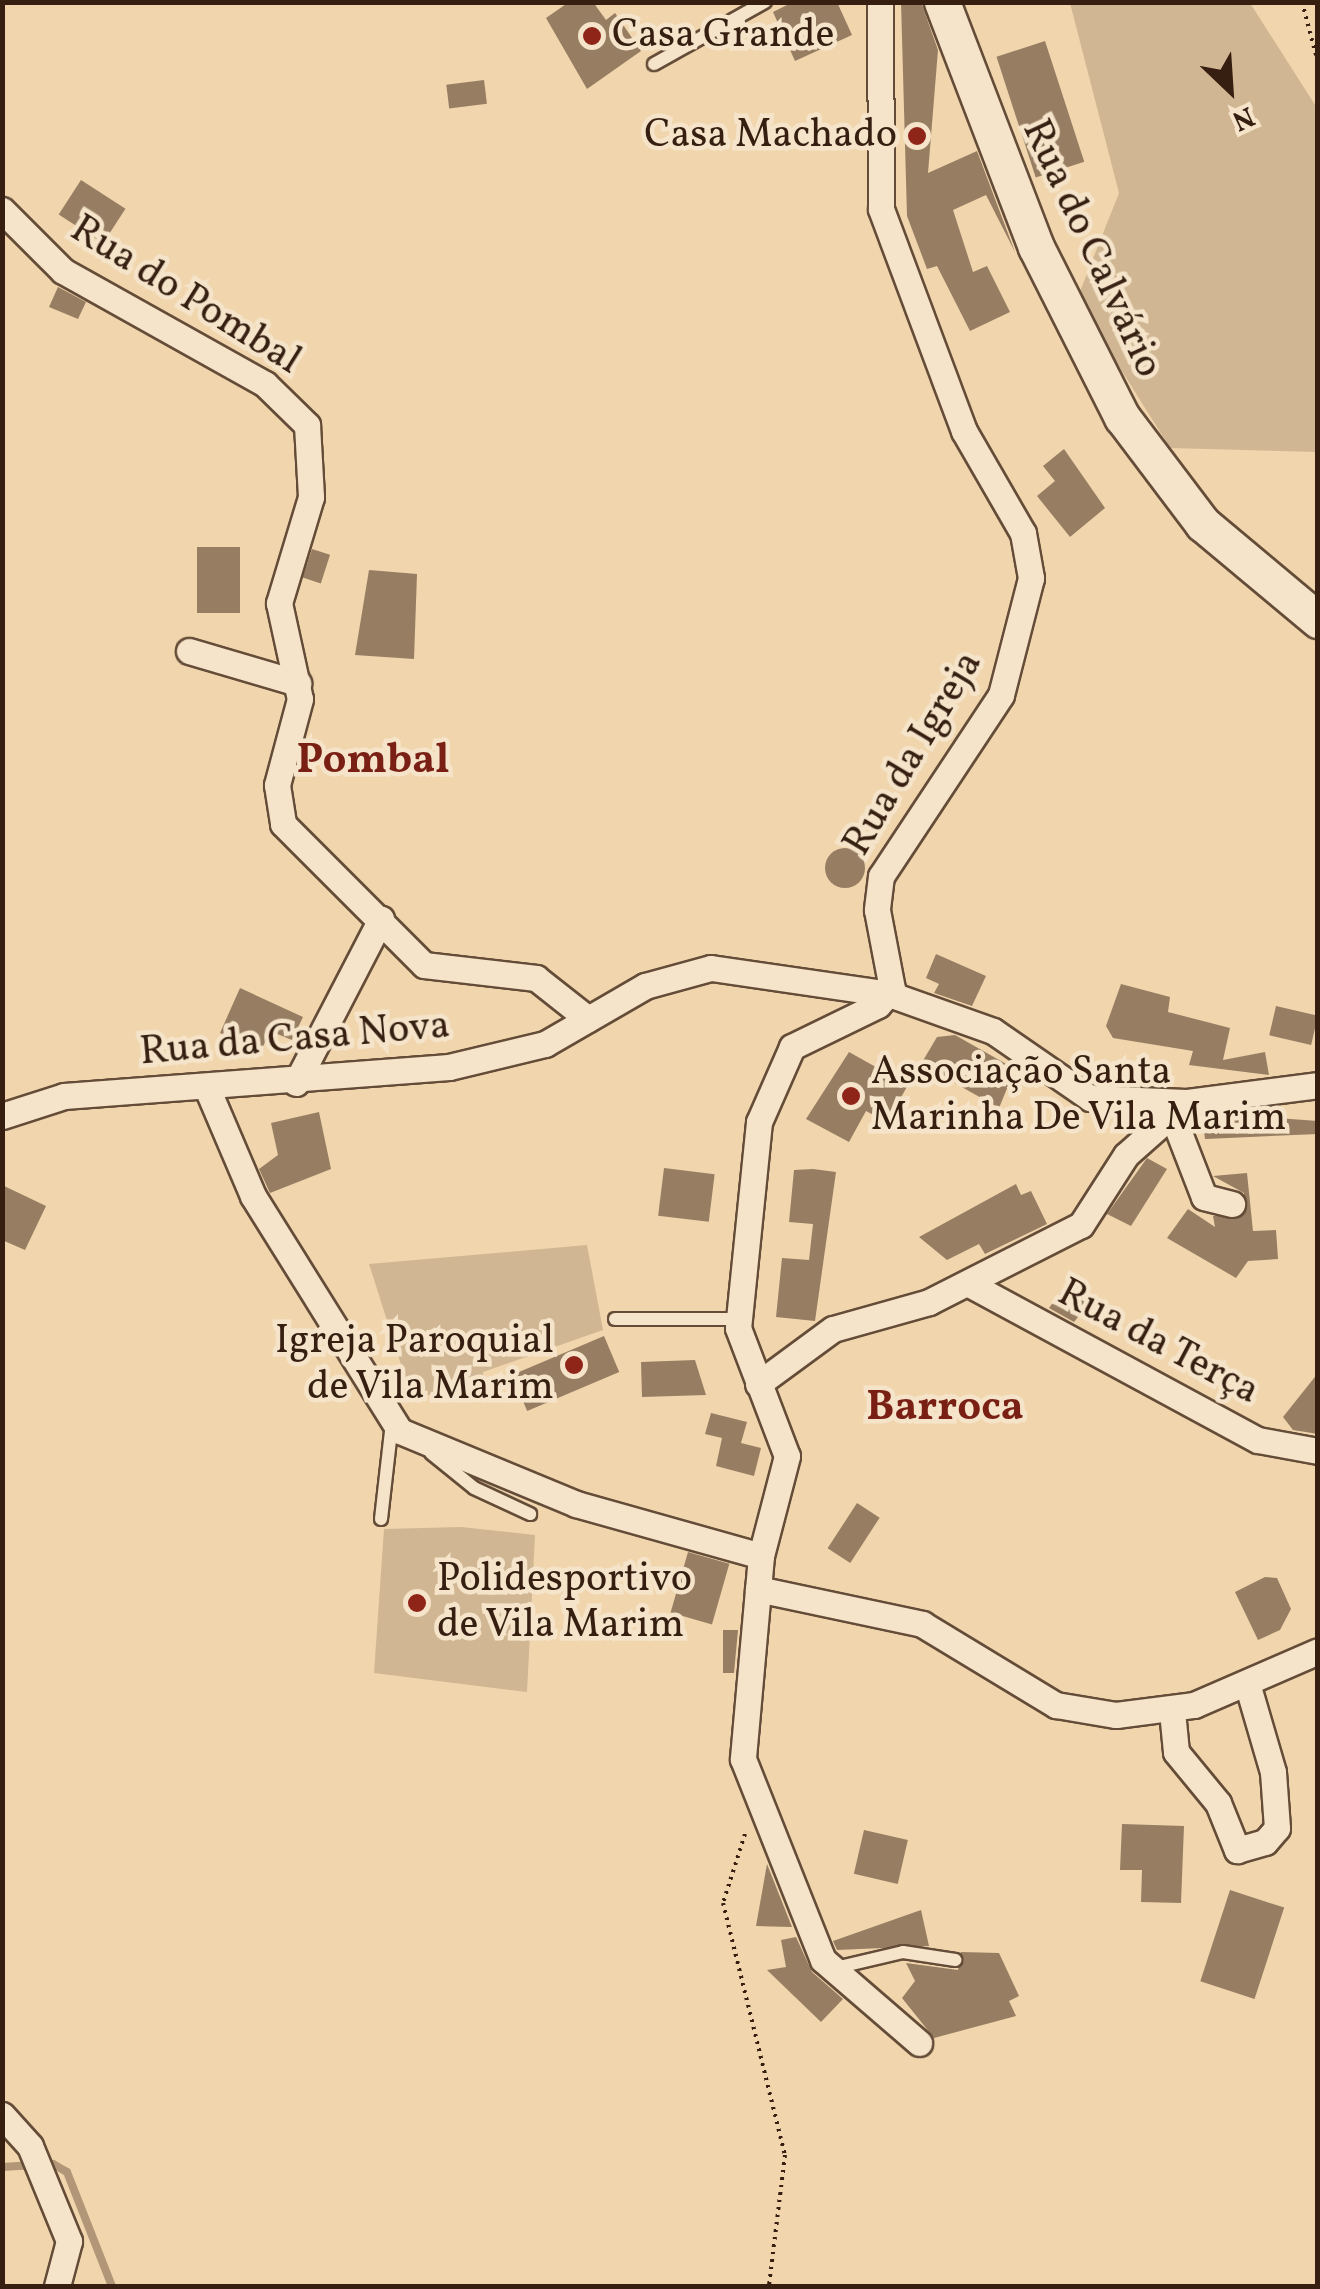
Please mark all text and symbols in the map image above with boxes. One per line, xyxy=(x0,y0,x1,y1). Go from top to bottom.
place label: Casa Grande xyxy=(612,12,834,60)
marker: Casa Grande xyxy=(581,25,603,47)
north arrow xyxy=(1180,40,1280,140)
text: N xyxy=(1225,96,1260,140)
place label: Casa Machado xyxy=(644,112,897,160)
street label: Rua do Calvário xyxy=(1010,113,1172,385)
marker: Casa Machado xyxy=(906,125,928,147)
street label: Rua do Pombal xyxy=(61,206,309,386)
street label: Rua da Igreja xyxy=(834,643,994,865)
district label: Pombal xyxy=(297,737,449,787)
street label: Rua da Casa Nova xyxy=(138,1003,452,1077)
place label: Associação Santa Marinha De Vila Marim xyxy=(871,1049,1287,1143)
marker: Associação Santa Marinha De Vila Marim xyxy=(840,1085,862,1107)
street label: Rua da Terça xyxy=(1049,1270,1267,1416)
place label: Igreja Paroquial de Vila Marim xyxy=(275,1318,554,1412)
marker: Igreja Paroquial de Vila Marim xyxy=(563,1354,585,1376)
district label: Barroca xyxy=(866,1384,1024,1434)
place label: Polidesportivo de Vila Marim xyxy=(437,1556,692,1650)
marker: Polidesportivo de Vila Marim xyxy=(406,1592,428,1614)

